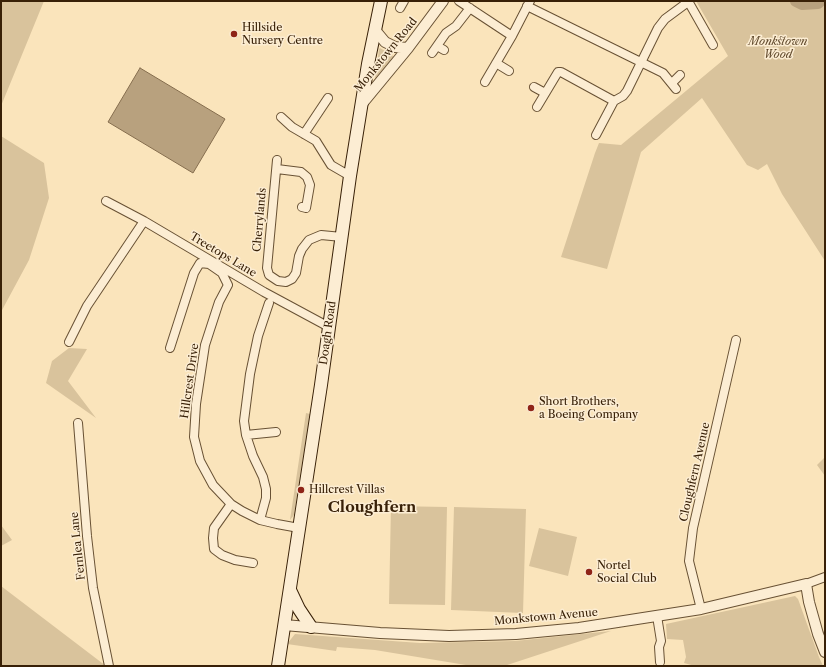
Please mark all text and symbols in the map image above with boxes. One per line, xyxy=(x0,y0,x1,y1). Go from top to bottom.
street label: Monkstown Road xyxy=(352,15,420,95)
place label: Hillside Nursery Centre xyxy=(242,21,323,47)
marker: Hillside Nursery Centre xyxy=(229,29,239,39)
park label: Monkstown Wood xyxy=(749,35,807,61)
street label: Cherrylands xyxy=(251,187,269,253)
street label: Treetops Lane xyxy=(187,230,259,280)
street label: Doagh Road xyxy=(317,300,339,366)
street label: Hillcrest Drive xyxy=(178,343,202,419)
place label: Short Brothers, a Boeing Company xyxy=(539,395,638,421)
marker: Short Brothers, a Boeing Company xyxy=(526,403,536,413)
street label: Cloughfern Avenue xyxy=(677,421,713,523)
place label: Hillcrest Villas xyxy=(309,483,385,497)
marker: Hillcrest Villas xyxy=(296,485,306,495)
district label: Cloughfern xyxy=(328,499,416,517)
street label: Fernlea Lane xyxy=(68,511,88,581)
place label: Nortel Social Club xyxy=(597,559,657,585)
marker: Nortel Social Club xyxy=(584,567,594,577)
street label: Monkstown Avenue xyxy=(494,606,598,628)

